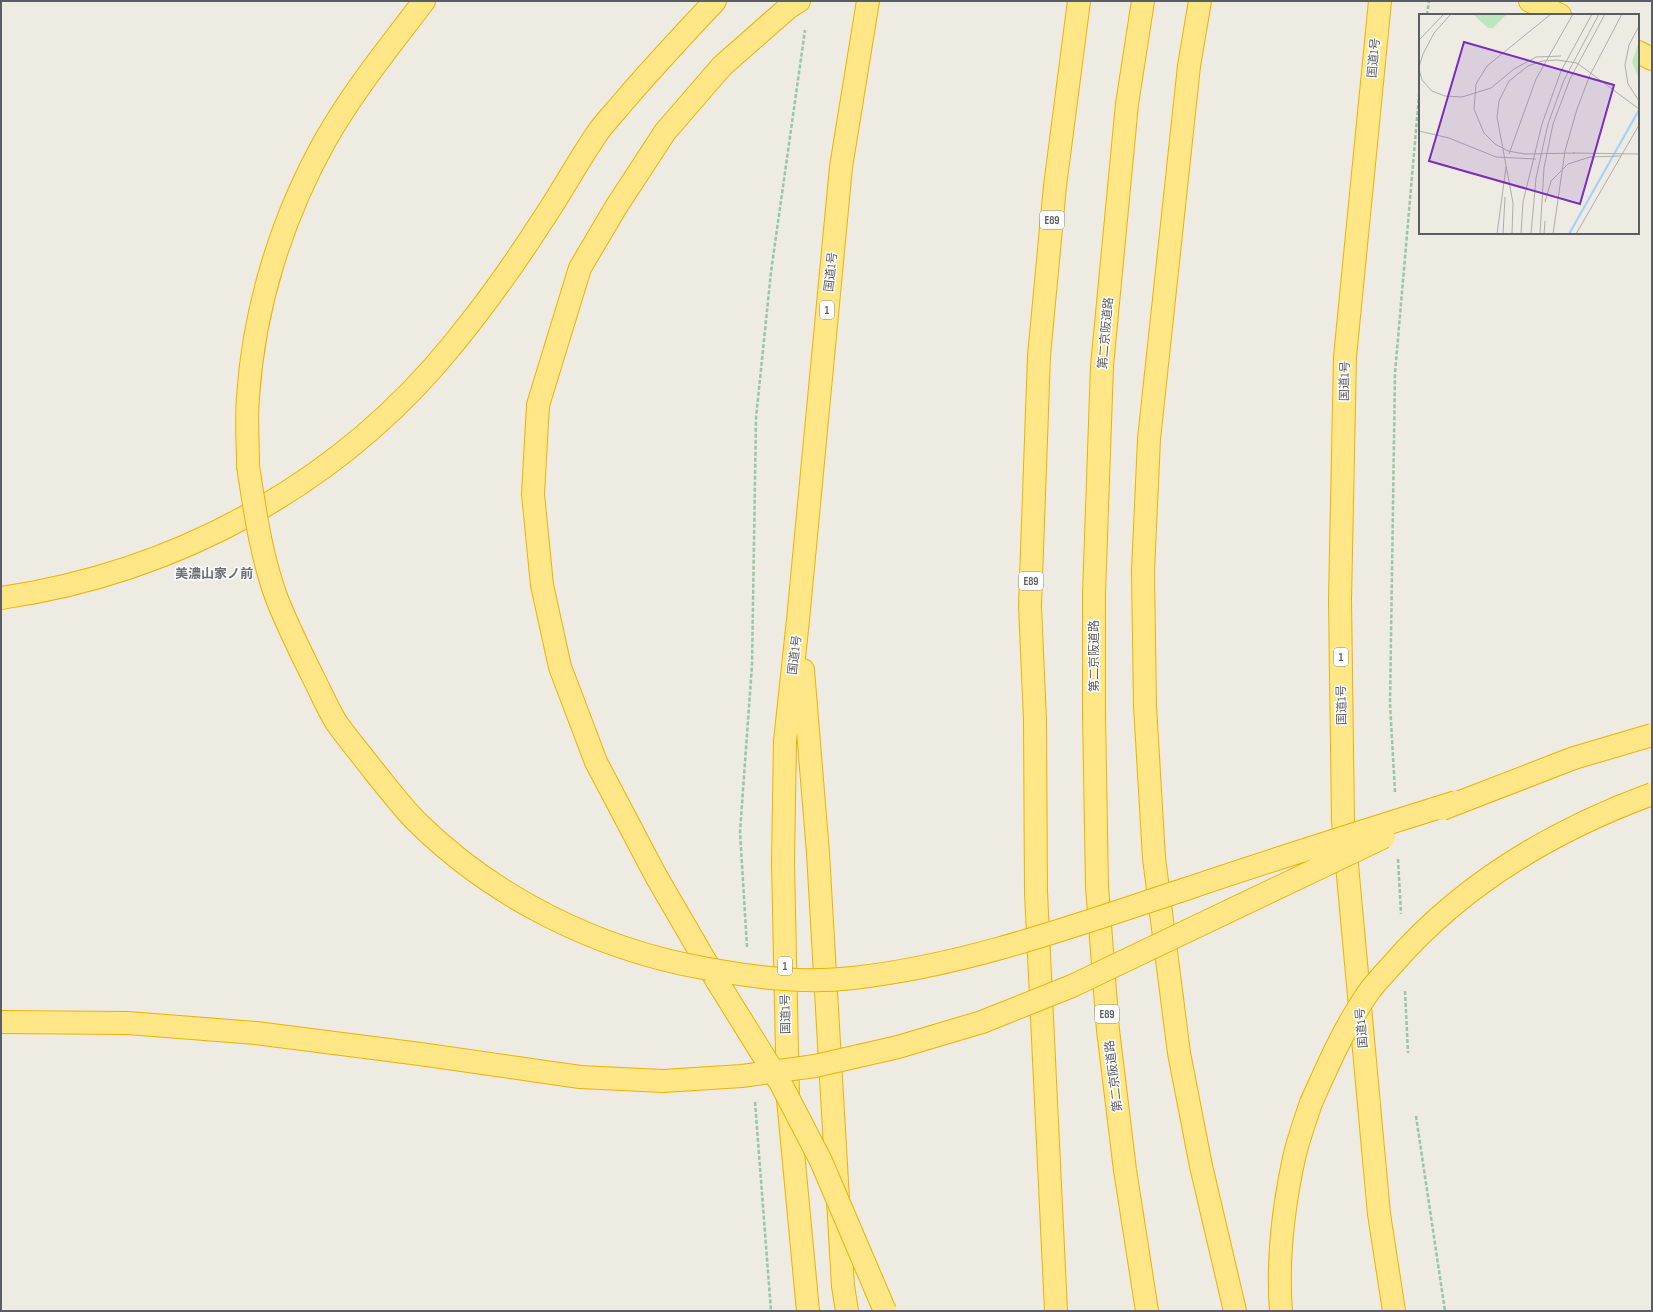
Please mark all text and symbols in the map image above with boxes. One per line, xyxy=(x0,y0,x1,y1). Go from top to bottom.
inset map xyxy=(1419,14,1639,234)
street label: 国道1号 xyxy=(1365,37,1383,79)
road number: E89 xyxy=(1040,211,1064,229)
street label: 国道1号 xyxy=(821,251,841,293)
street label: 第二京阪道路 xyxy=(1095,296,1117,370)
road number: 1 xyxy=(820,301,834,319)
street label: 国道1号 xyxy=(1337,361,1353,401)
district label: 美濃山家ノ前 xyxy=(175,566,253,582)
road number: E89 xyxy=(1019,572,1043,590)
street label: 第二京阪道路 xyxy=(1087,620,1102,692)
street label: 国道1号 xyxy=(785,634,805,676)
road number: 1 xyxy=(1334,648,1348,666)
street label: 国道1号 xyxy=(1334,685,1350,725)
road number: 1 xyxy=(778,957,792,975)
street label: 国道1号 xyxy=(778,994,794,1034)
road number: E89 xyxy=(1095,1005,1119,1023)
street label: 国道1号 xyxy=(1353,1007,1371,1049)
street label: 第二京阪道路 xyxy=(1102,1039,1126,1113)

